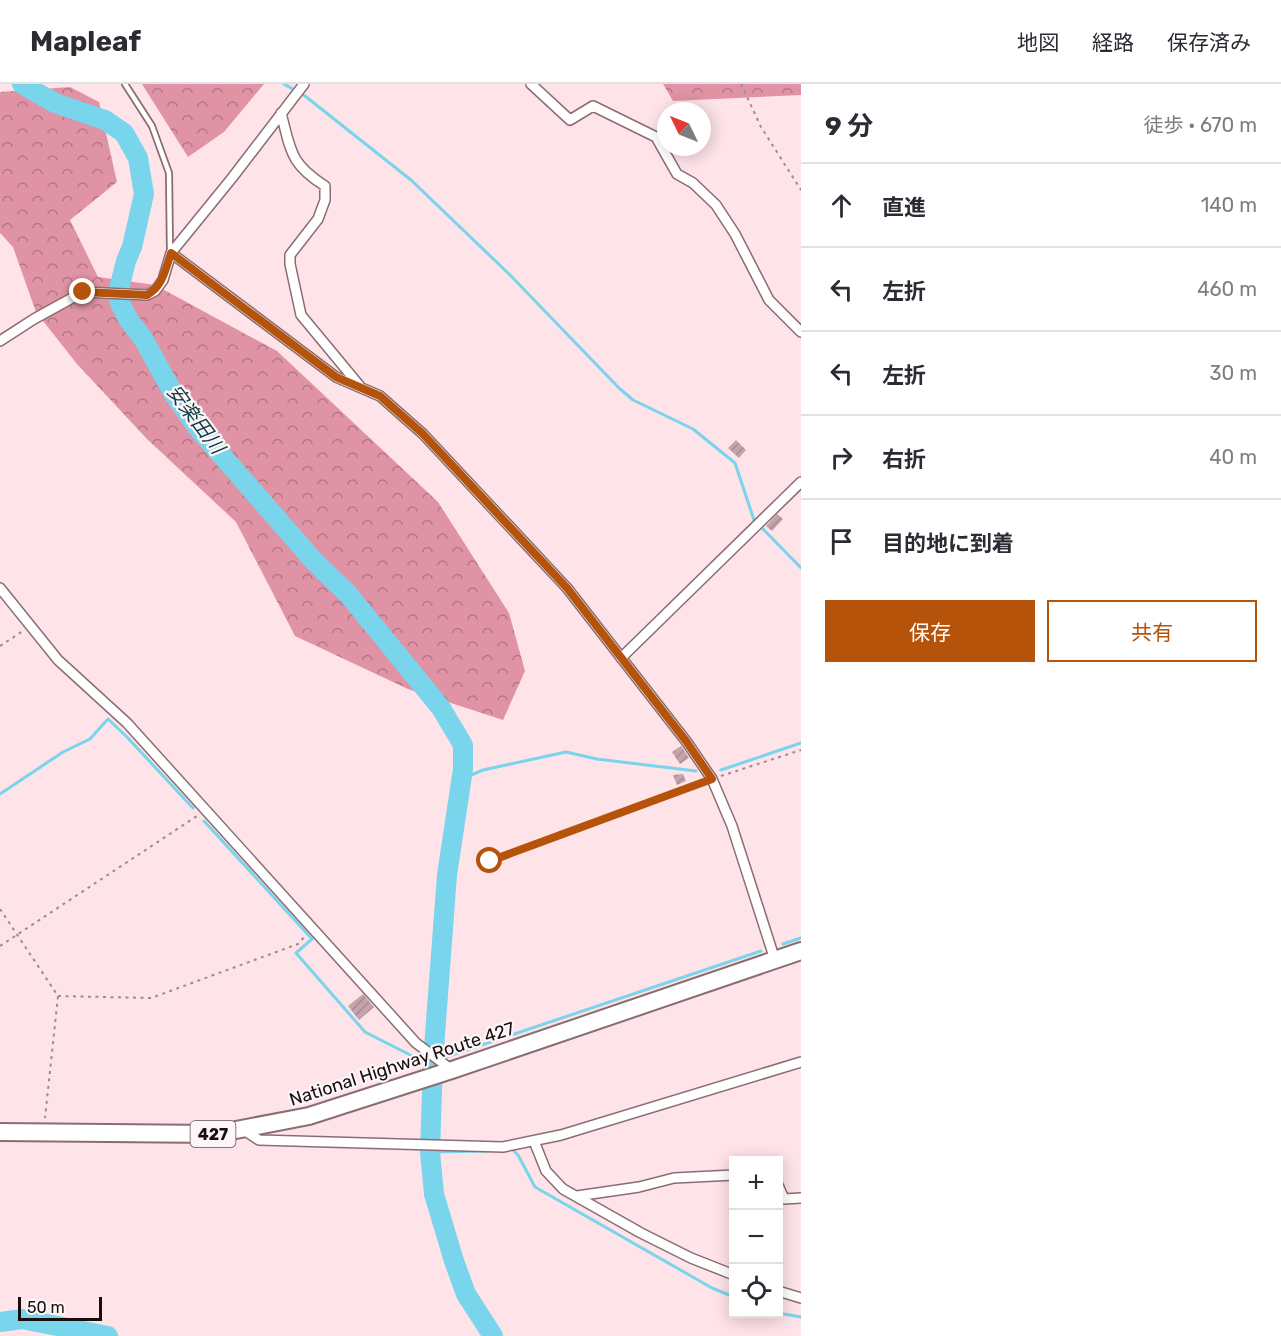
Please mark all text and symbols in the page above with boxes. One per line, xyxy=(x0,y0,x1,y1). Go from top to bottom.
text: Mapleaf xyxy=(30,25,141,58)
text: 地図 xyxy=(1017,30,1059,55)
text: 経路 xyxy=(1092,30,1134,55)
text: 保存済み xyxy=(1167,30,1251,55)
north arrow xyxy=(657,102,711,156)
text: 9 分 xyxy=(825,111,873,142)
text: 徒歩 · 670 m xyxy=(1144,113,1257,137)
icon: ahead xyxy=(825,189,858,222)
text: 140 m xyxy=(1201,193,1257,217)
text: 直進 xyxy=(882,194,926,221)
icon: left xyxy=(825,273,858,306)
text: 460 m xyxy=(1197,277,1257,301)
route end xyxy=(69,278,95,304)
text: 左折 xyxy=(882,278,926,305)
icon: left xyxy=(825,357,858,390)
text: 30 m xyxy=(1210,361,1257,385)
text: 左折 xyxy=(882,362,926,389)
water label: 安楽田川 xyxy=(162,380,231,460)
icon: right xyxy=(825,441,858,474)
text: 40 m xyxy=(1209,445,1257,469)
text: 右折 xyxy=(882,446,926,473)
icon: arrive xyxy=(825,525,858,558)
text: 目的地に到着 xyxy=(882,530,1014,557)
button: 保存 xyxy=(825,600,1035,662)
button: 共有 xyxy=(1047,600,1257,662)
route start xyxy=(476,847,502,873)
street label: National Highway Route 427 xyxy=(287,1017,517,1111)
road number: 427 xyxy=(190,1121,236,1147)
map controls xyxy=(729,1156,783,1318)
button: + xyxy=(729,1156,783,1210)
button: − xyxy=(729,1210,783,1264)
button: locate xyxy=(729,1264,783,1318)
scale bar xyxy=(18,1294,102,1322)
text: 50 m xyxy=(27,1298,65,1317)

